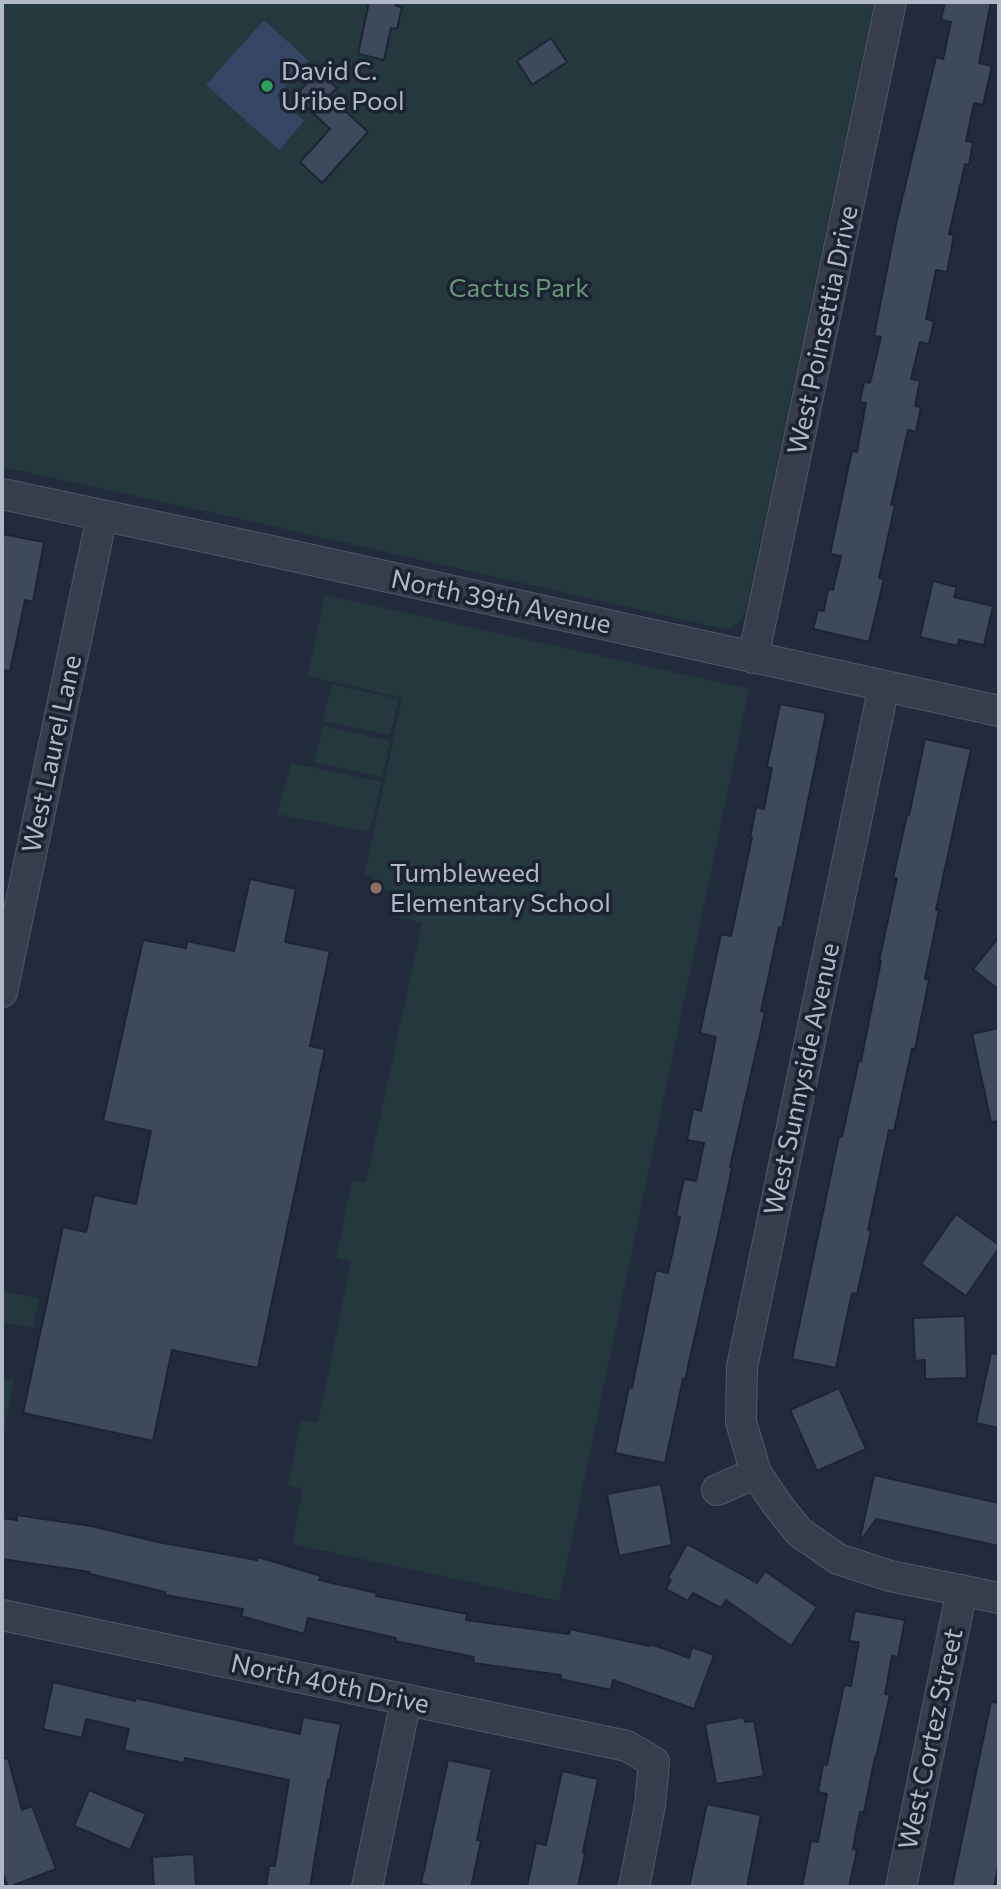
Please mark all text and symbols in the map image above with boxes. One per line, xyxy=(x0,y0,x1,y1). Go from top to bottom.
place label: David C. Uribe Pool xyxy=(281,55,405,116)
marker: David C. Uribe Pool xyxy=(259,78,275,94)
street label: West Poinsettia Drive xyxy=(781,203,865,457)
park label: Cactus Park xyxy=(449,272,589,304)
street label: North 39th Avenue xyxy=(388,563,614,641)
street label: West Laurel Lane xyxy=(16,652,88,856)
place label: Tumbleweed Elementary School xyxy=(390,857,611,918)
marker: Tumbleweed Elementary School xyxy=(368,880,384,896)
street label: West Sunnyside Avenue xyxy=(758,940,846,1218)
street label: West Cortez Street xyxy=(892,1626,970,1852)
street label: North 40th Drive xyxy=(228,1648,432,1720)

